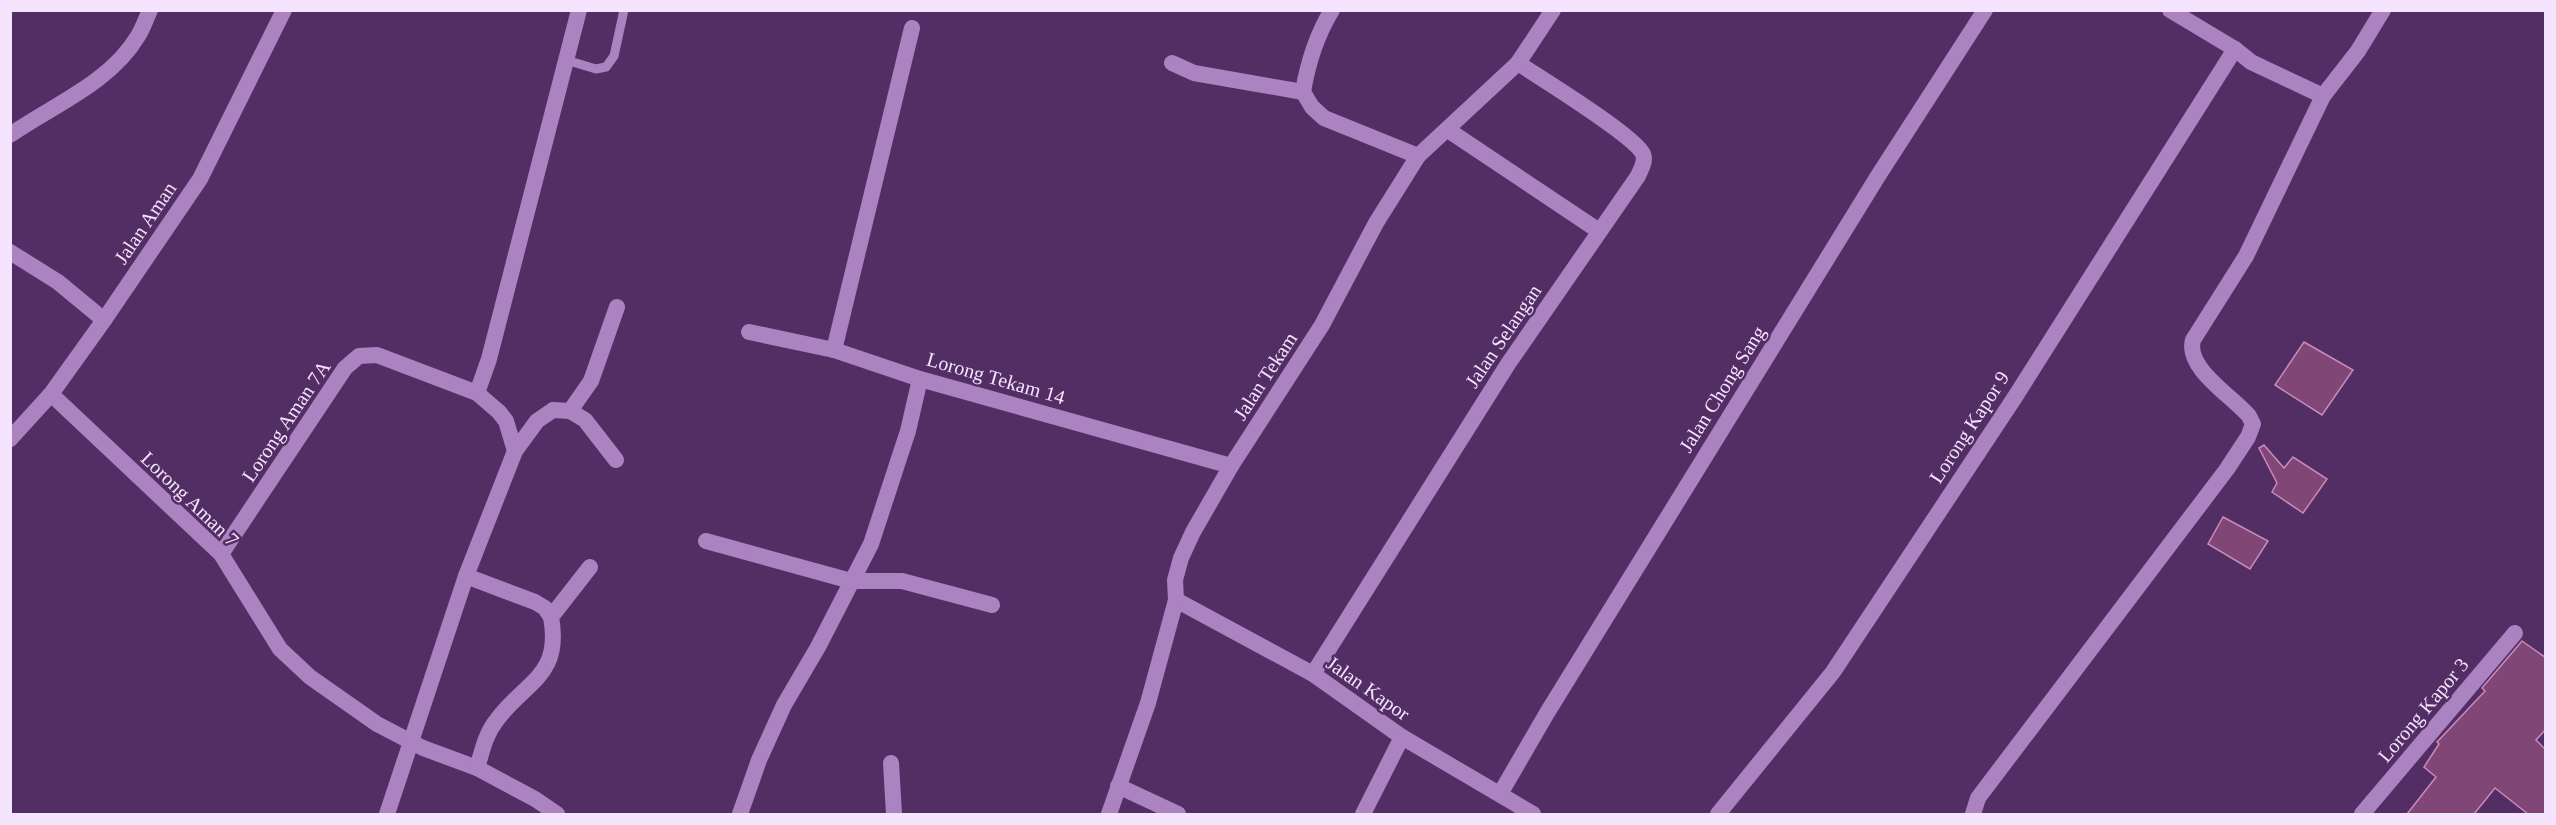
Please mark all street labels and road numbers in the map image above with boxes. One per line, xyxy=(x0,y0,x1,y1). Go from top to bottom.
street label: Jalan Aman xyxy=(110,178,180,268)
street label: Jalan Selangan xyxy=(1460,280,1546,392)
street label: Jalan Chong Sang xyxy=(1674,322,1770,457)
street label: Jalan Tekam xyxy=(1229,328,1302,424)
street label: Lorong Tekam 14 xyxy=(924,348,1068,409)
street label: Lorong Aman 7A xyxy=(237,356,336,486)
street label: Lorong Kapor 9 xyxy=(1925,367,2014,488)
street label: Lorong Aman 7 xyxy=(136,447,243,552)
street label: Jalan Kapor xyxy=(1322,651,1414,726)
street label: Lorong Kapor 3 xyxy=(2373,654,2474,767)

